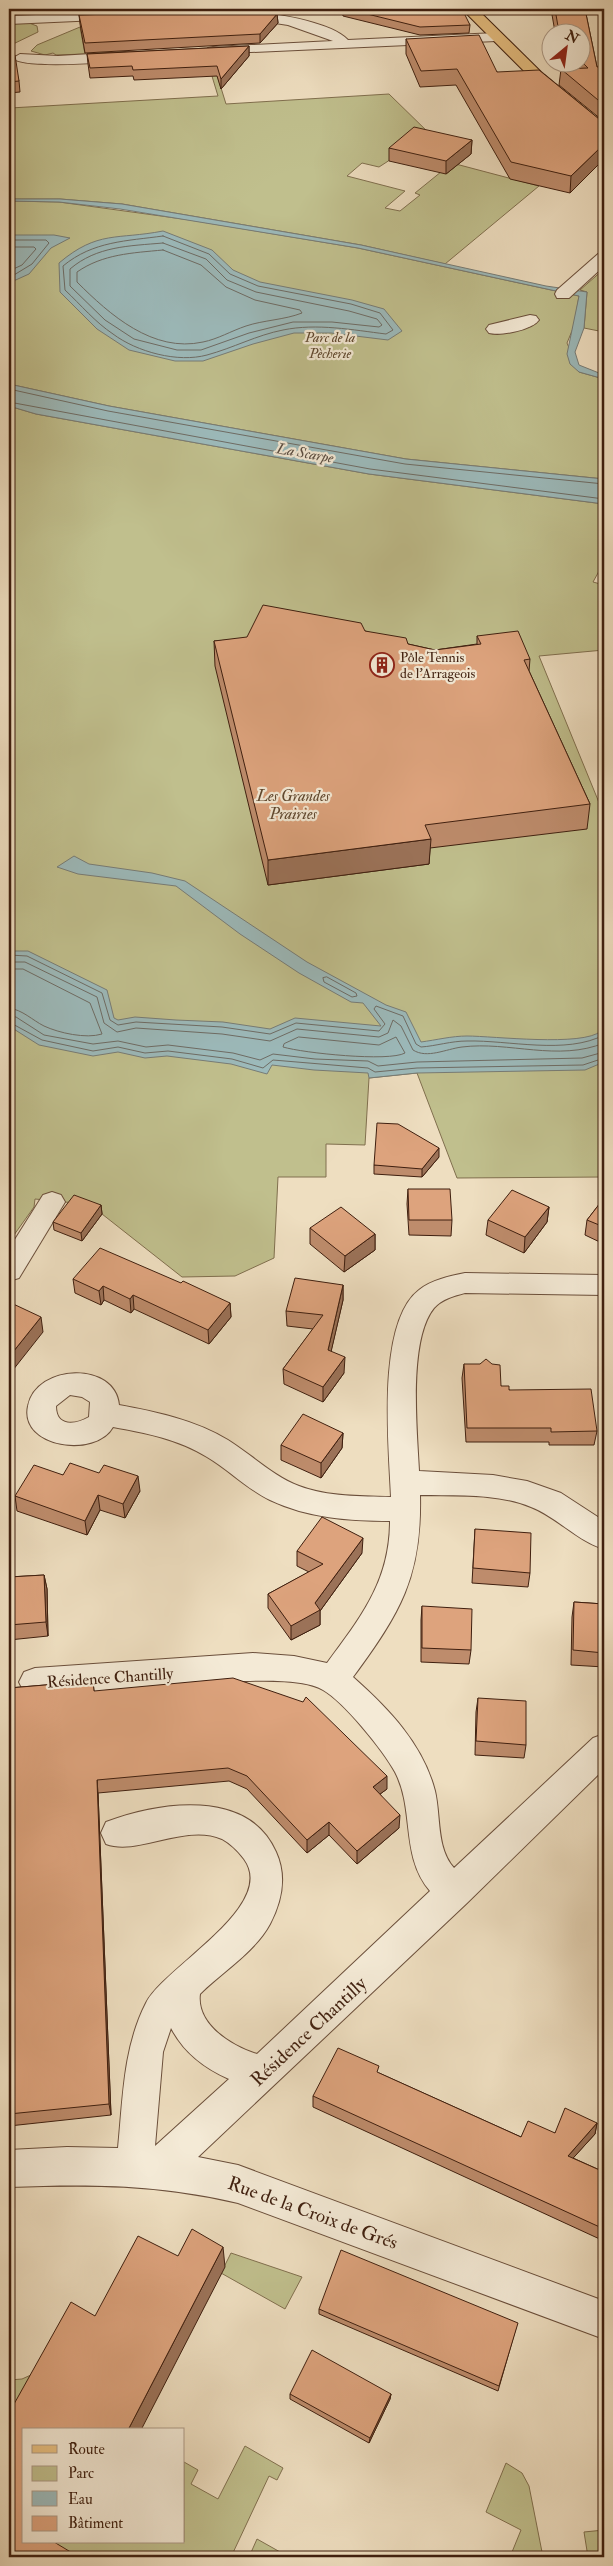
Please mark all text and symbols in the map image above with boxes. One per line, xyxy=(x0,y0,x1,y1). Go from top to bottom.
north arrow xyxy=(540,22,590,72)
text: N xyxy=(562,26,582,48)
park label: Parc de la Pècherie xyxy=(304,329,356,362)
water label: La Scarpe xyxy=(274,439,336,468)
place label: Pôle Tennis de l'Arrageois xyxy=(400,649,476,682)
building icon: Pôle Tennis de l'Arrageois xyxy=(369,652,395,678)
park label: Les Grandes Prairies xyxy=(255,786,330,824)
street label: Résidence Chantilly xyxy=(46,1664,175,1692)
street label: Résidence Chantilly xyxy=(246,1971,372,2092)
street label: Rue de la Croix de Grés xyxy=(224,2171,401,2255)
legend xyxy=(22,2428,185,2544)
text: Route xyxy=(68,2440,105,2459)
text: Parc xyxy=(68,2464,94,2483)
text: Eau xyxy=(68,2490,93,2509)
text: Bâtiment xyxy=(68,2514,123,2533)

